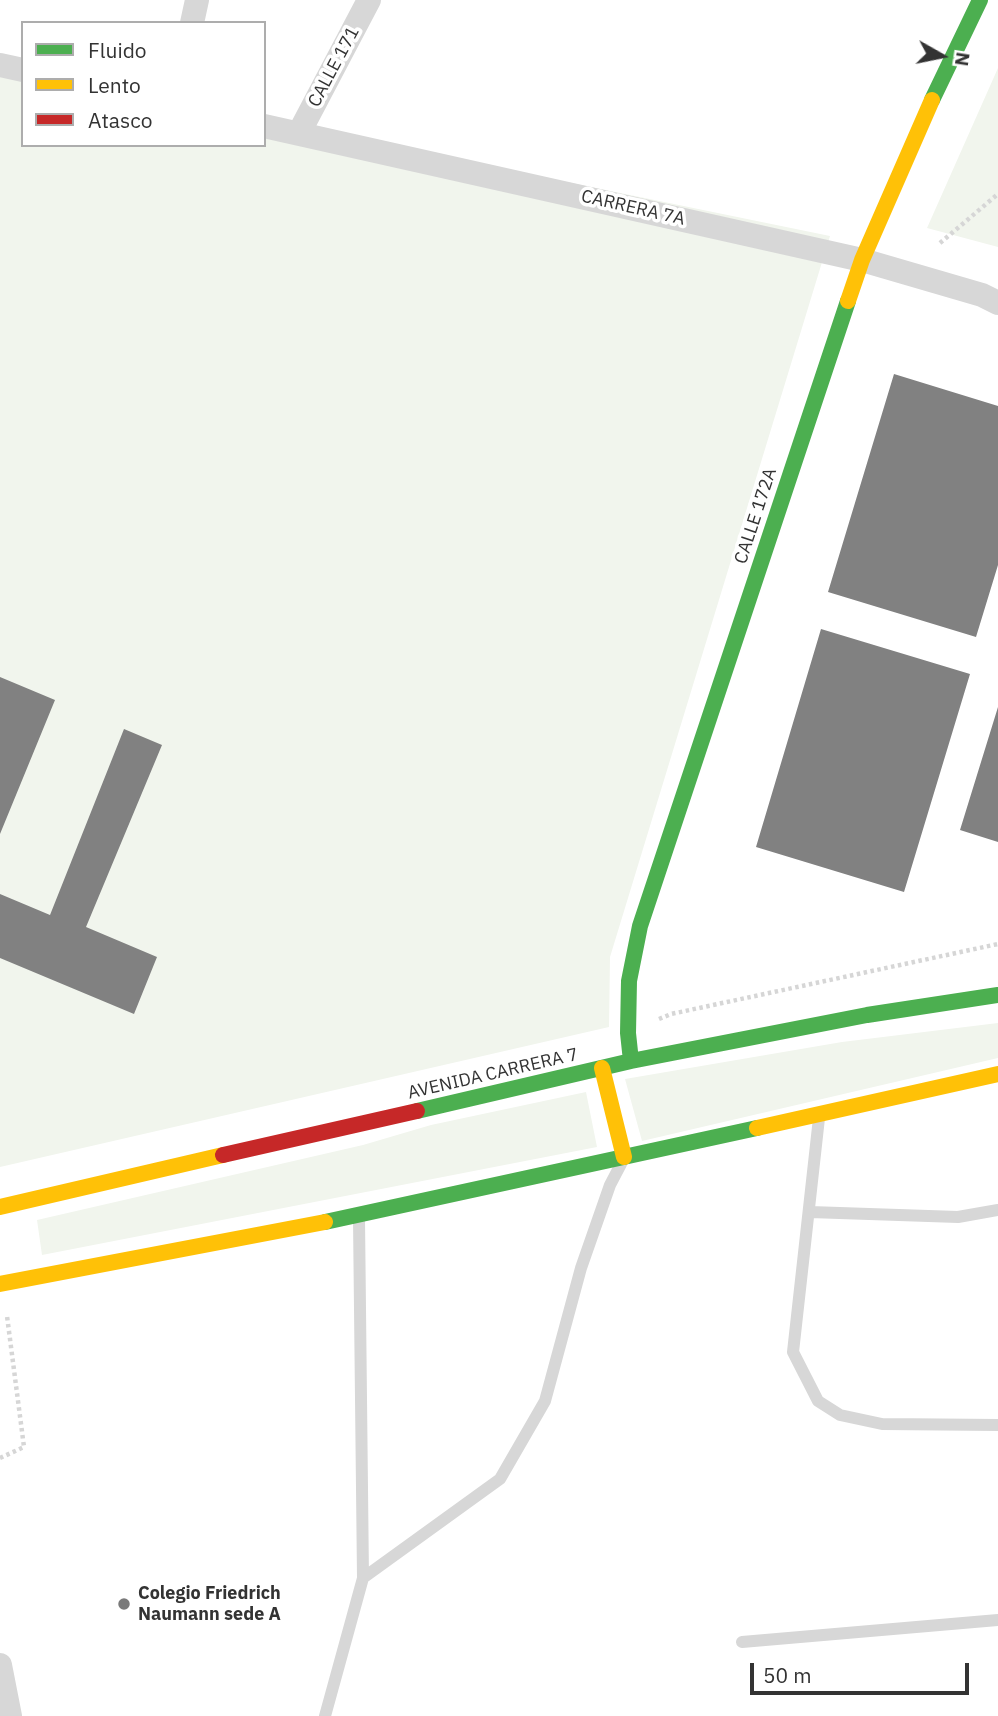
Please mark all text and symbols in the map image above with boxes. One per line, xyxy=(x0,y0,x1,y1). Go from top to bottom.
legend xyxy=(21,21,266,147)
north arrow xyxy=(907,21,977,91)
street label: CALLE 171 xyxy=(304,23,364,111)
text: Fluido xyxy=(88,36,147,64)
text: N xyxy=(950,51,976,68)
text: Lento xyxy=(88,71,141,99)
text: Atasco xyxy=(88,106,152,134)
street label: CARRERA 7A xyxy=(579,186,687,230)
street label: CALLE 172A xyxy=(730,465,782,567)
street label: AVENIDA CARRERA 7 xyxy=(406,1044,580,1104)
place label: Colegio Friedrich Naumann sede A xyxy=(138,1583,281,1626)
marker: Colegio Friedrich Naumann sede A xyxy=(116,1596,132,1612)
scale bar xyxy=(753,1650,972,1694)
text: 50 m xyxy=(763,1661,812,1689)

